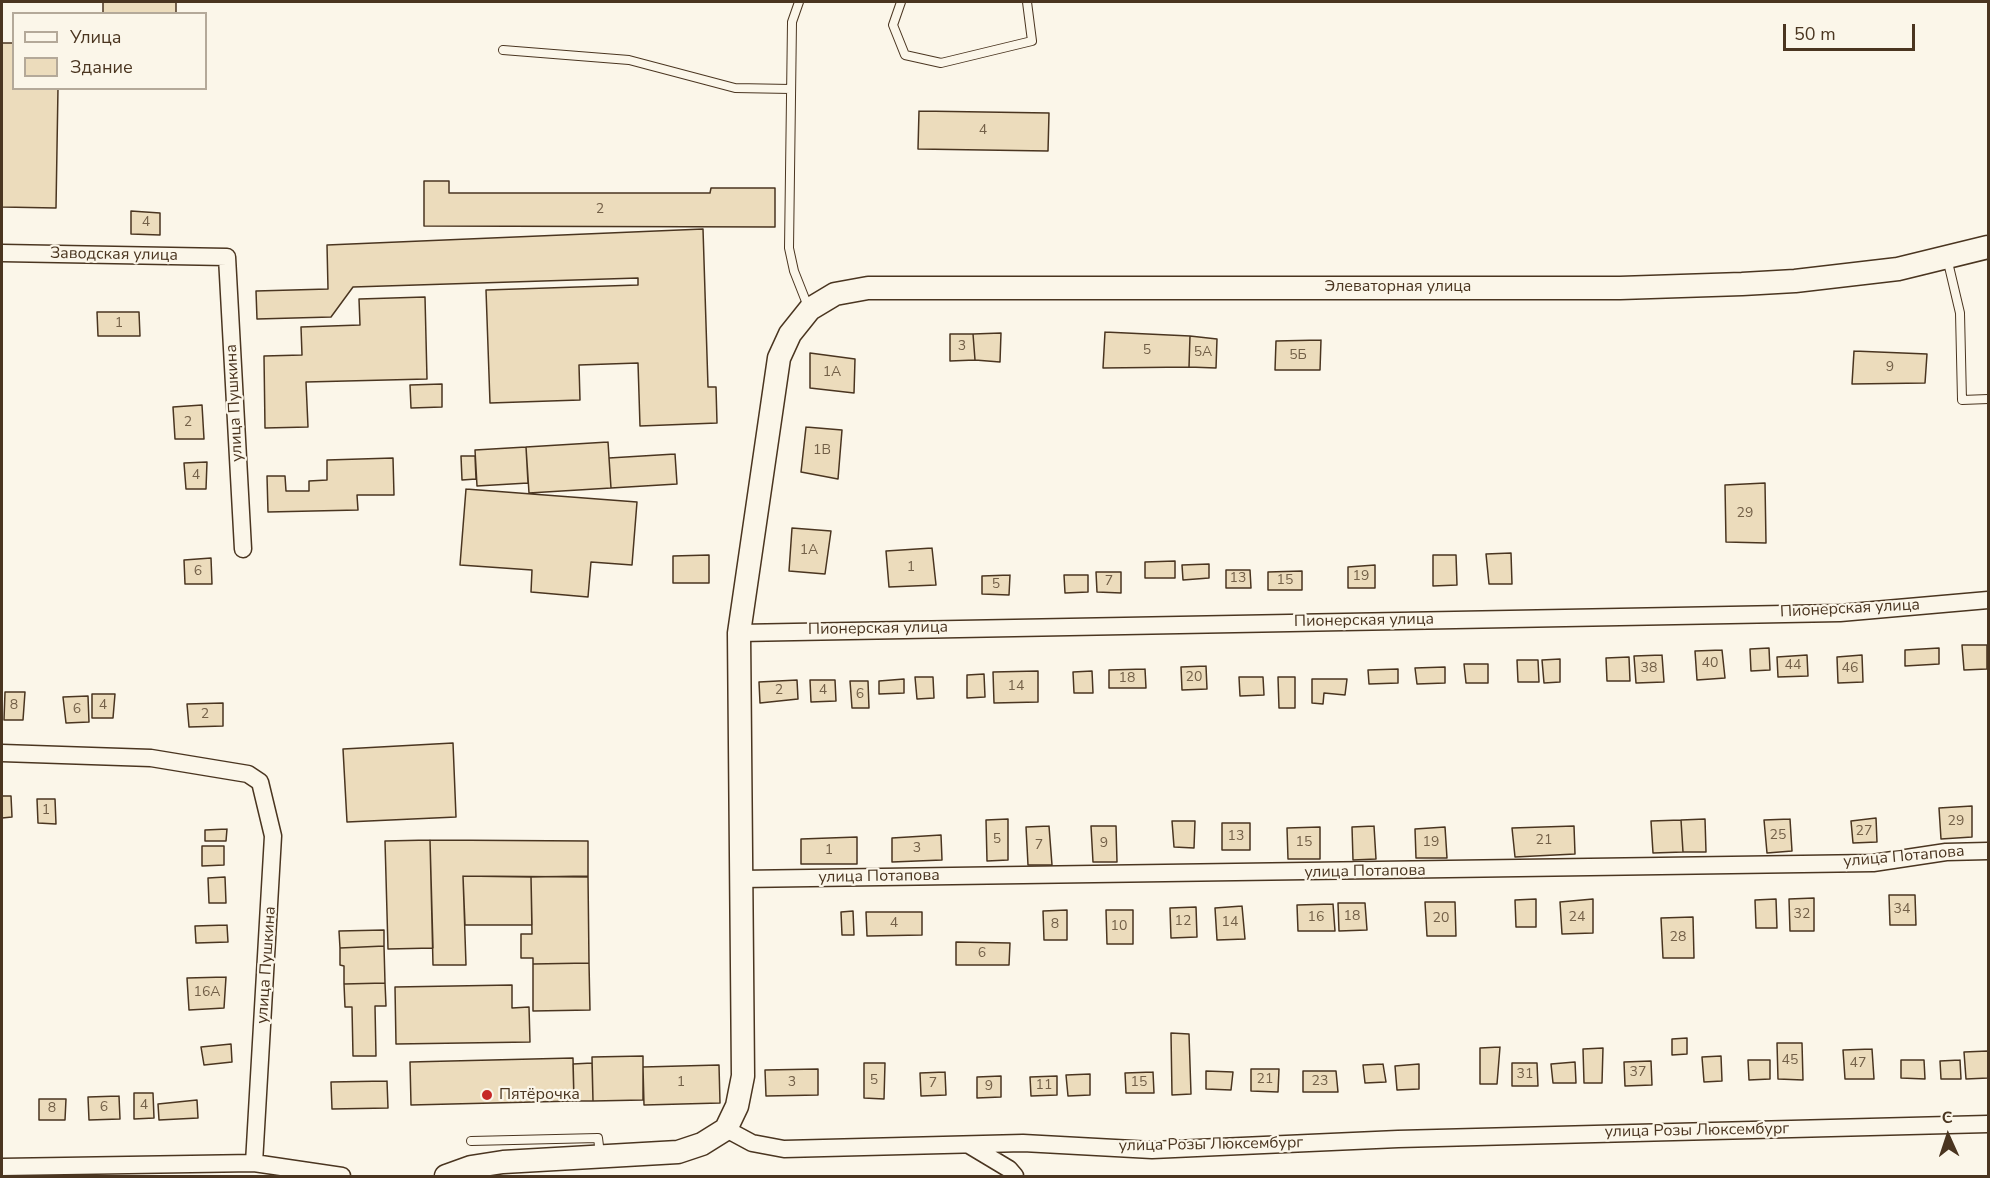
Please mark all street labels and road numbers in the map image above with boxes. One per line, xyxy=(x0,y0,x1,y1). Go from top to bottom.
street label: Заводская улица xyxy=(50,244,178,266)
street label: Элеваторная улица xyxy=(1325,277,1471,297)
street label: улица Пушкина xyxy=(222,344,248,462)
street label: Пионерская улица xyxy=(1780,596,1920,622)
street label: Пионерская улица xyxy=(1294,610,1434,632)
street label: Пионерская улица xyxy=(808,618,948,640)
street label: улица Потапова xyxy=(1843,842,1965,872)
street label: улица Потапова xyxy=(1304,861,1426,883)
street label: улица Потапова xyxy=(818,866,940,888)
street label: улица Пушкина xyxy=(253,906,281,1024)
street label: улица Розы Люксембург xyxy=(1605,1120,1789,1142)
street label: улица Розы Люксембург xyxy=(1119,1134,1303,1156)

